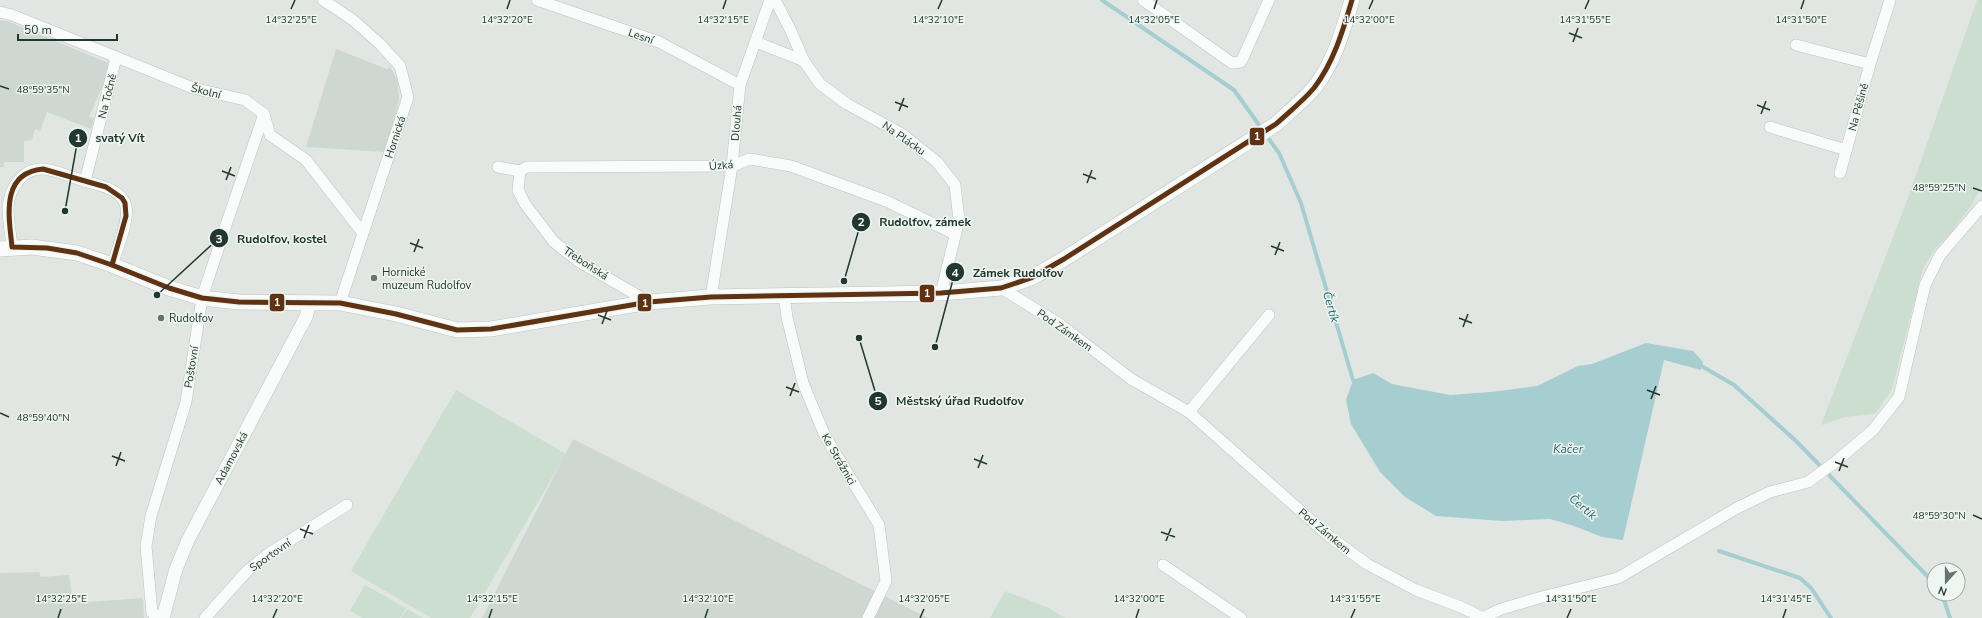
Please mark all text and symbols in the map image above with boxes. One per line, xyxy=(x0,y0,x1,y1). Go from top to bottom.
text: 14°32'25"E xyxy=(265,13,317,27)
text: 14°32'20"E xyxy=(481,13,533,27)
text: 14°32'15"E xyxy=(697,13,749,27)
text: 14°32'10"E xyxy=(912,13,964,27)
text: 14°32'05"E xyxy=(1128,13,1180,27)
text: 14°32'00"E xyxy=(1343,13,1395,27)
text: 14°31'55"E xyxy=(1559,13,1611,27)
text: 14°31'50"E xyxy=(1775,13,1827,27)
scale bar xyxy=(18,16,117,42)
text: 50 m xyxy=(24,22,52,38)
street label: Lesní xyxy=(626,25,657,48)
street label: Na Točně xyxy=(95,72,120,120)
street label: Školní xyxy=(189,80,224,103)
street label: Na Pěšině xyxy=(1845,81,1872,133)
text: 48°59'35"N xyxy=(16,83,70,97)
street label: Dlouhá xyxy=(727,104,746,141)
street label: Hornická xyxy=(382,114,409,160)
street label: Na Plácku xyxy=(879,118,928,159)
callout: svatý Vít xyxy=(68,126,152,150)
line badge: 1 xyxy=(1249,127,1265,146)
text: 1 xyxy=(1254,129,1260,144)
text: 1 xyxy=(74,130,82,146)
text: svatý Vít xyxy=(96,130,145,146)
street label: Úzká xyxy=(708,156,734,174)
text: 48°59'25"N xyxy=(1912,181,1966,195)
callout: Rudolfov, zámek xyxy=(851,210,979,234)
text: 2 xyxy=(857,214,865,230)
text: Rudolfov, zámek xyxy=(879,214,971,230)
callout: Rudolfov, kostel xyxy=(209,226,335,250)
text: 3 xyxy=(215,231,223,247)
text: Rudolfov, kostel xyxy=(237,231,327,247)
street label: Třeboňská xyxy=(560,243,611,284)
callout: Zámek Rudolfov xyxy=(945,260,1071,284)
place label: Hornické muzeum Rudolfov xyxy=(382,265,472,293)
text: 4 xyxy=(951,265,959,281)
text: Zámek Rudolfov xyxy=(973,265,1064,281)
marker: Hornické muzeum Rudolfov xyxy=(369,273,379,283)
line badge: 1 xyxy=(919,284,935,303)
text: 1 xyxy=(924,286,930,301)
water label: Čertík xyxy=(1319,290,1343,325)
line badge: 1 xyxy=(269,293,285,312)
line badge: 1 xyxy=(637,293,652,312)
text: 1 xyxy=(274,295,280,310)
text: 1 xyxy=(642,296,648,311)
street label: Pod Zámkem xyxy=(1034,306,1095,355)
place label: Rudolfov xyxy=(169,311,214,326)
marker: Rudolfov xyxy=(156,313,166,323)
street label: Poštovní xyxy=(181,344,202,389)
callout: Městský úřad Rudolfov xyxy=(868,389,1032,413)
text: 5 xyxy=(874,393,882,409)
text: Městský úřad Rudolfov xyxy=(896,393,1025,409)
text: 48°59'40"N xyxy=(16,411,70,425)
street label: Adamovská xyxy=(211,429,252,487)
street label: Ke Strážnici xyxy=(818,431,859,488)
water label: Kačer xyxy=(1553,441,1584,457)
water label: Čertík xyxy=(1566,491,1601,524)
street label: Pod Zámkem xyxy=(1295,505,1354,558)
text: 48°59'30"N xyxy=(1912,509,1966,523)
street label: Sportovní xyxy=(246,535,295,575)
north arrow xyxy=(1926,562,1966,602)
text: N xyxy=(1936,582,1949,599)
text: 14°32'25"E xyxy=(35,592,87,606)
text: 14°32'20"E xyxy=(251,592,303,606)
text: 14°32'15"E xyxy=(466,592,518,606)
text: 14°32'10"E xyxy=(682,592,734,606)
text: 14°32'05"E xyxy=(898,592,950,606)
text: 14°32'00"E xyxy=(1113,592,1165,606)
text: 14°31'55"E xyxy=(1329,592,1381,606)
text: 14°31'50"E xyxy=(1545,592,1597,606)
text: 14°31'45"E xyxy=(1760,592,1812,606)

